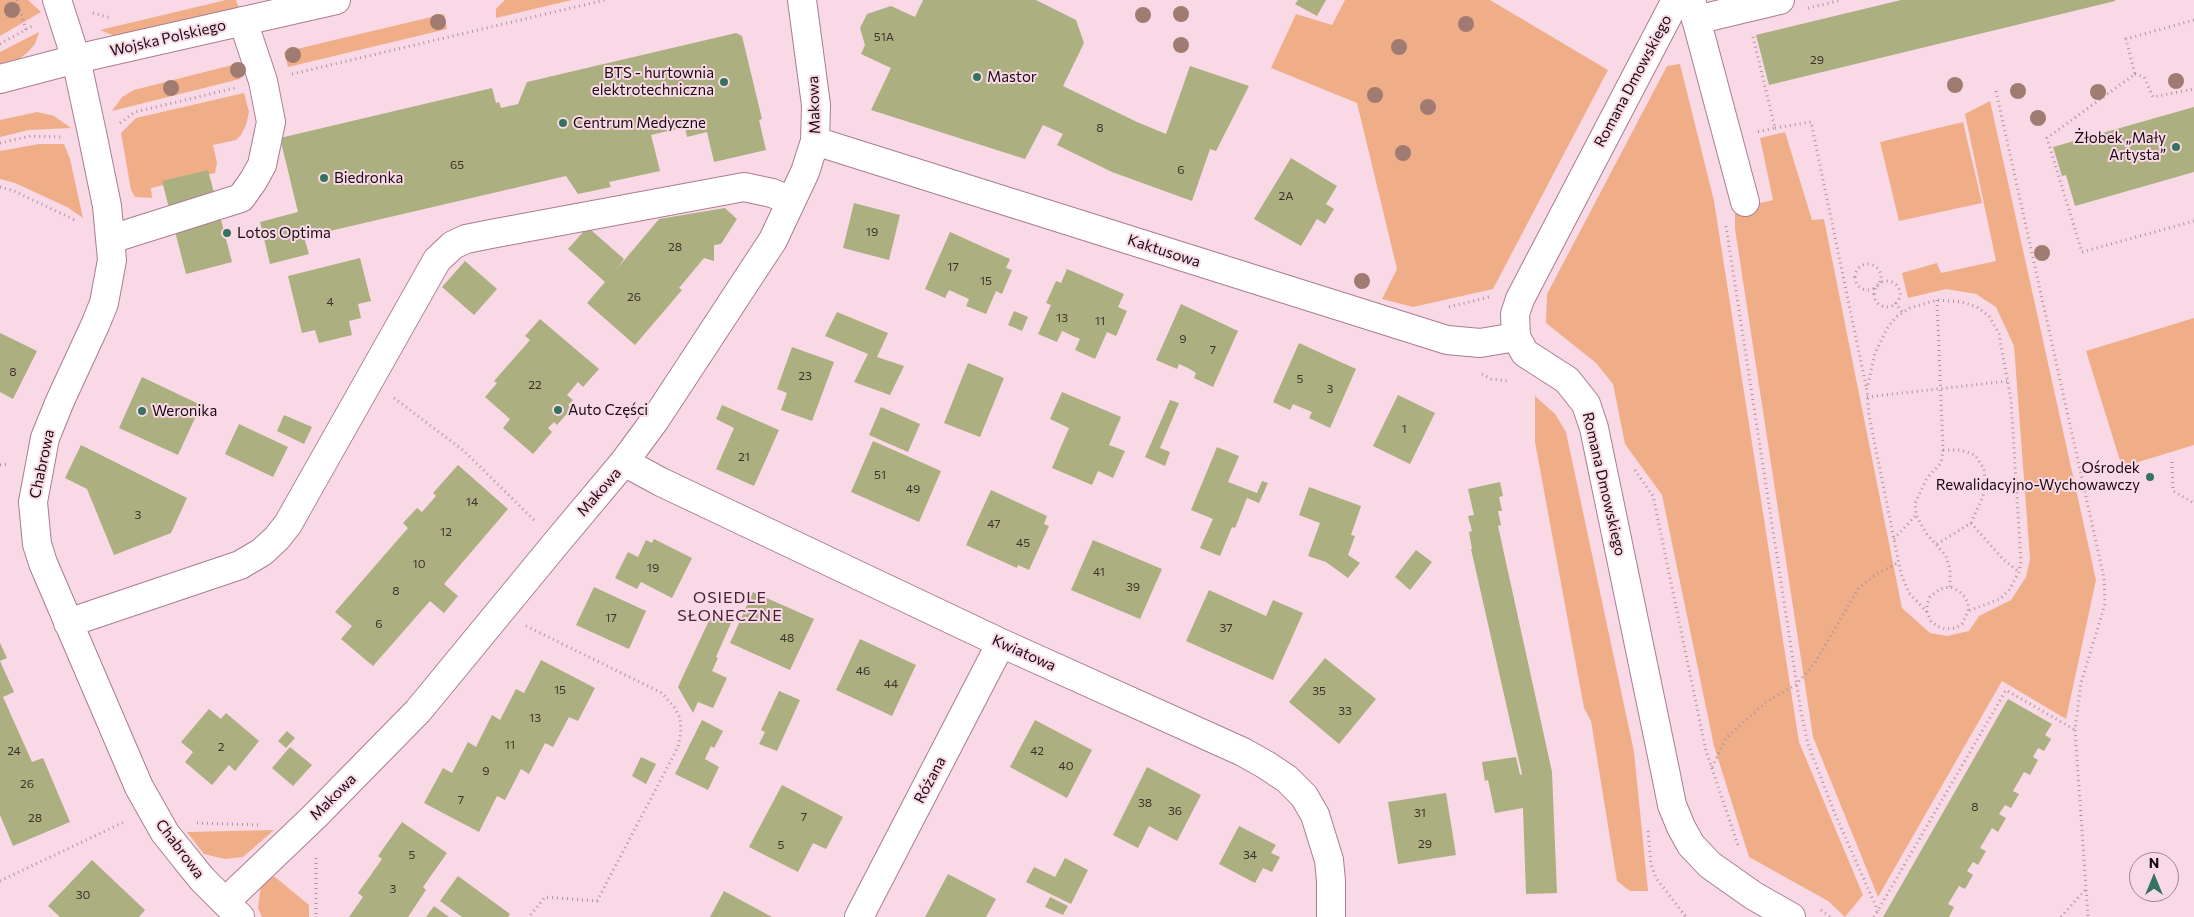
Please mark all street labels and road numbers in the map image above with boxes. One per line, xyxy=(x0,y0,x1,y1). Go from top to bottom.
street label: Romana Dmowskiego xyxy=(1590,12,1676,150)
street label: Wojska Polskiego xyxy=(108,16,228,60)
street label: Makowa xyxy=(804,76,824,134)
street label: Kaktusowa xyxy=(1125,231,1203,271)
street label: Romana Dmowskiego xyxy=(1579,410,1629,558)
street label: Chabrowa xyxy=(26,428,58,500)
street label: Makowa xyxy=(573,464,625,520)
street label: Kwiatowa xyxy=(989,631,1059,675)
street label: Różana xyxy=(910,754,950,806)
street label: Makowa xyxy=(306,770,360,824)
street label: Chabrowa xyxy=(152,816,208,882)

